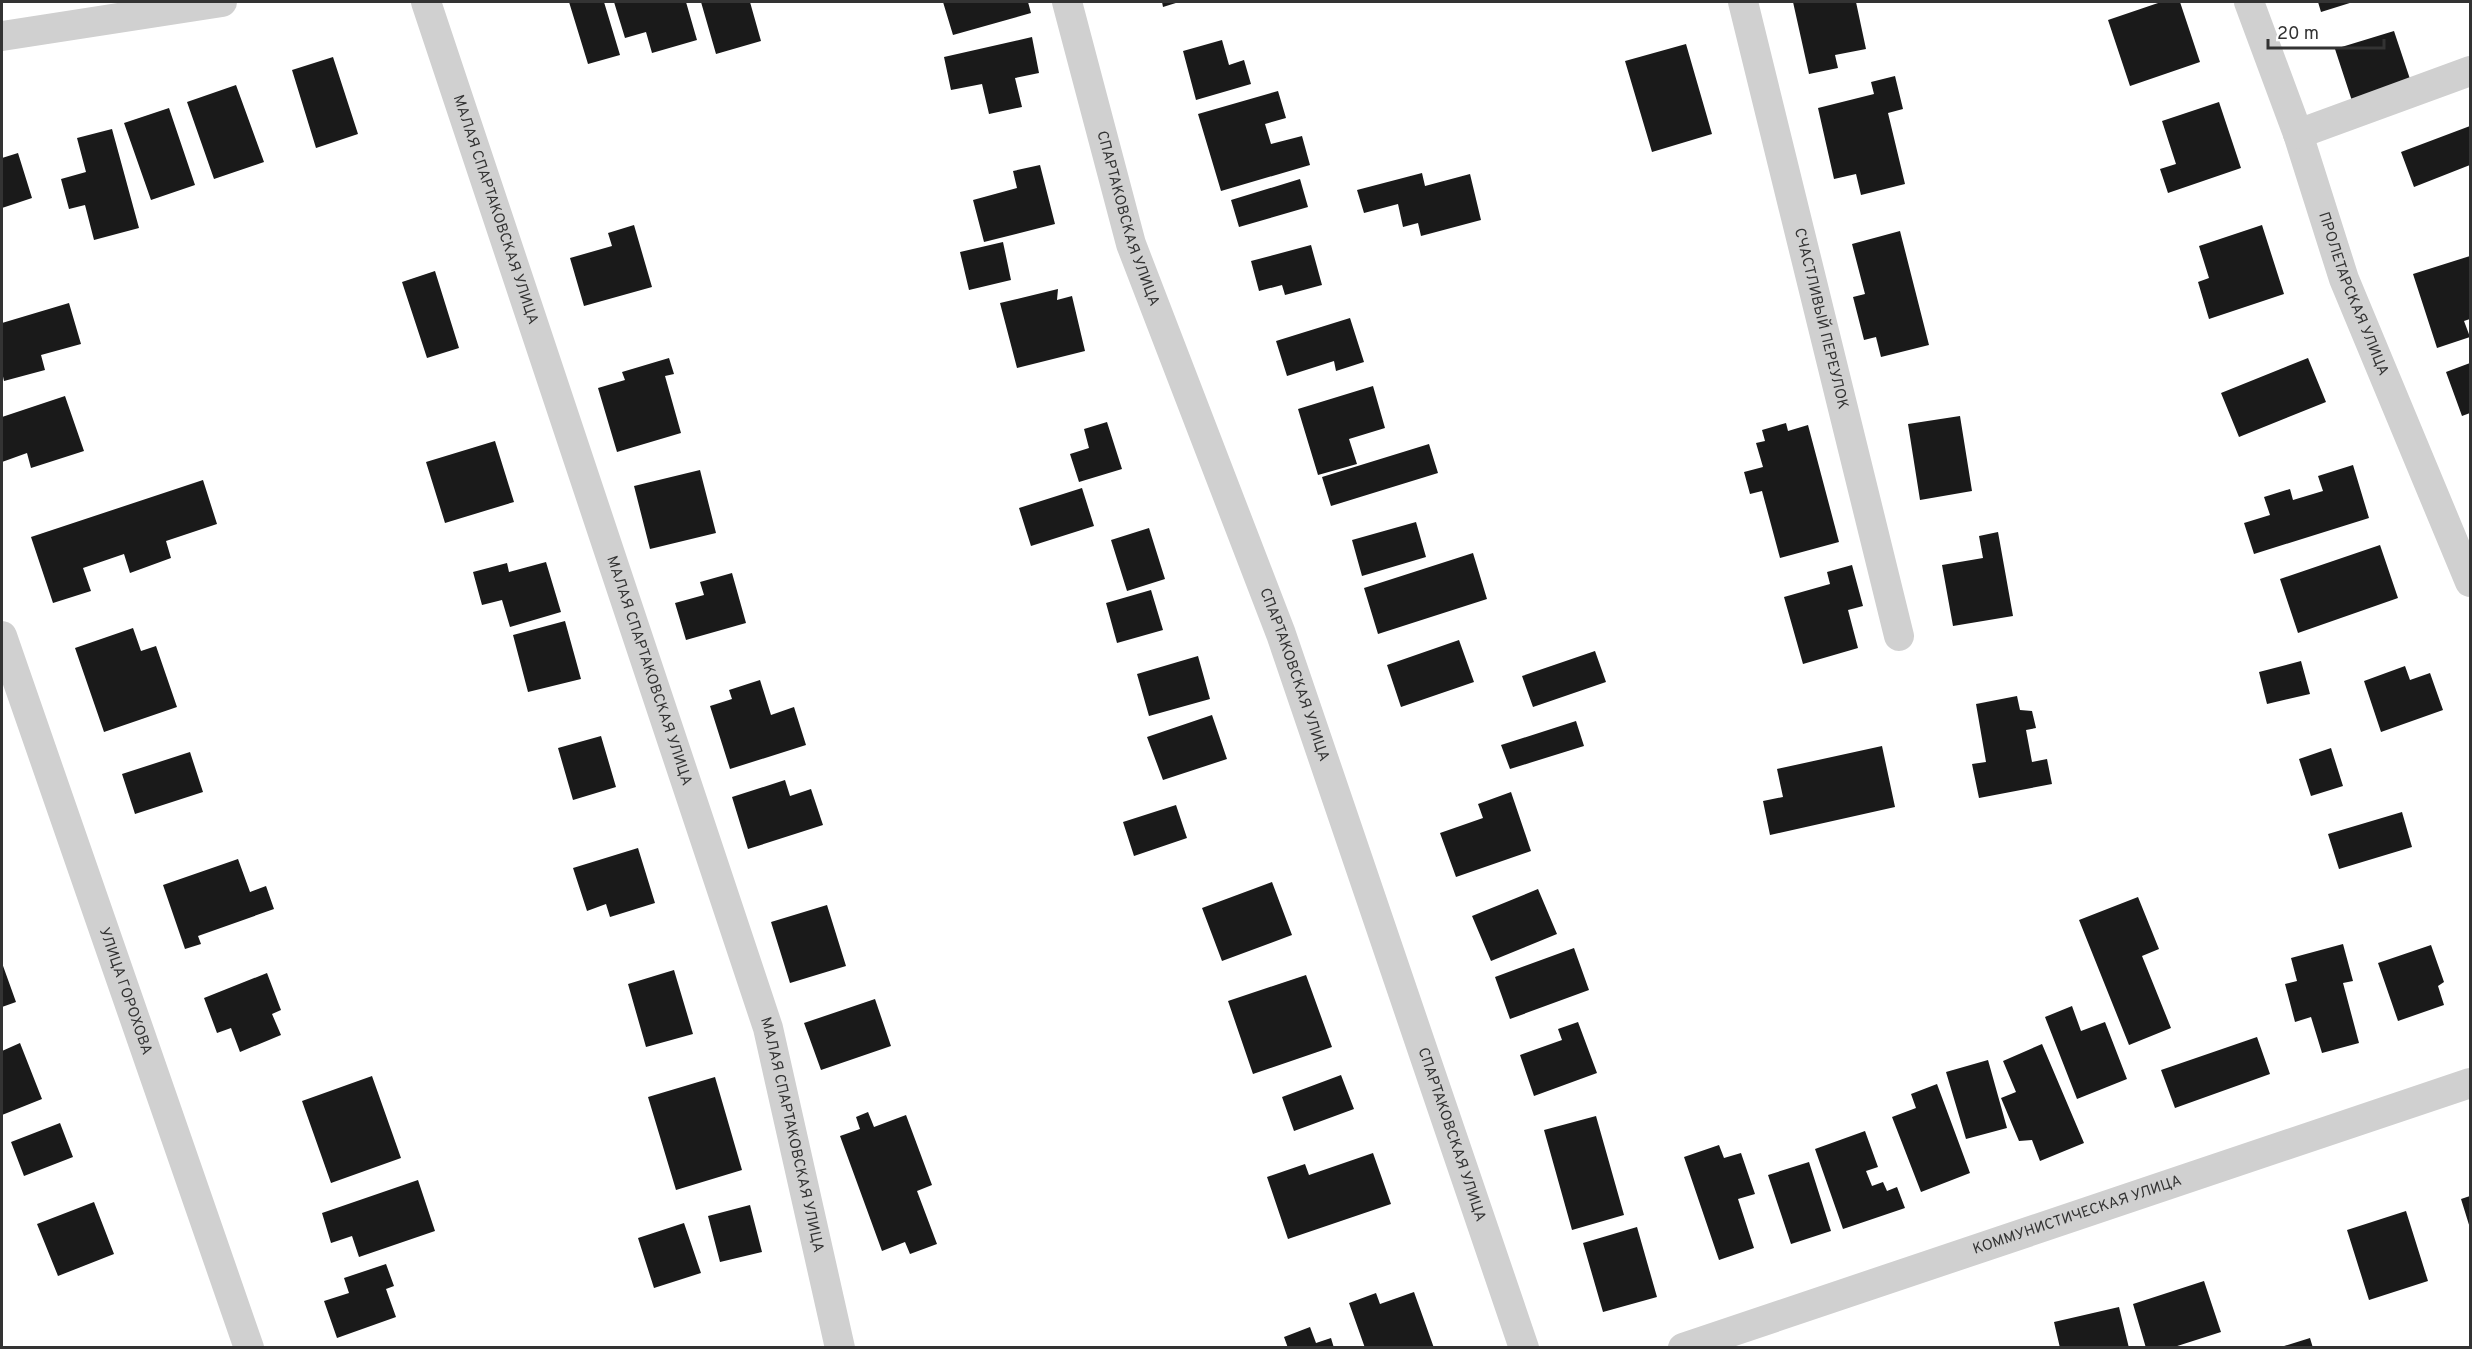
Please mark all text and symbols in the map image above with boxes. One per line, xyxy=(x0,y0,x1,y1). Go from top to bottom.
scale bar xyxy=(2268,12,2384,50)
text: 20 m xyxy=(2277,23,2319,46)
street label: МАЛАЯ СПАРТАКОВСКАЯ УЛИЦА xyxy=(448,93,542,327)
street label: СПАРТАКОВСКАЯ УЛИЦА xyxy=(1092,129,1164,309)
street label: ПРОЛЕТАРСКАЯ УЛИЦА xyxy=(2314,210,2393,379)
street label: СЧАСТЛИВЫЙ ПЕРЕУЛОК xyxy=(1789,226,1852,411)
street label: МАЛАЯ СПАРТАКОВСКАЯ УЛИЦА xyxy=(602,554,696,788)
street label: СПАРТАКОВСКАЯ УЛИЦА xyxy=(1255,585,1333,764)
street label: УЛИЦА ГОРОХОВА xyxy=(94,925,156,1057)
street label: МАЛАЯ СПАРТАКОВСКАЯ УЛИЦА xyxy=(756,1015,828,1254)
street label: СПАРТАКОВСКАЯ УЛИЦА xyxy=(1413,1045,1490,1224)
street label: КОММУНИСТИЧЕСКАЯ УЛИЦА xyxy=(1970,1171,2184,1259)

